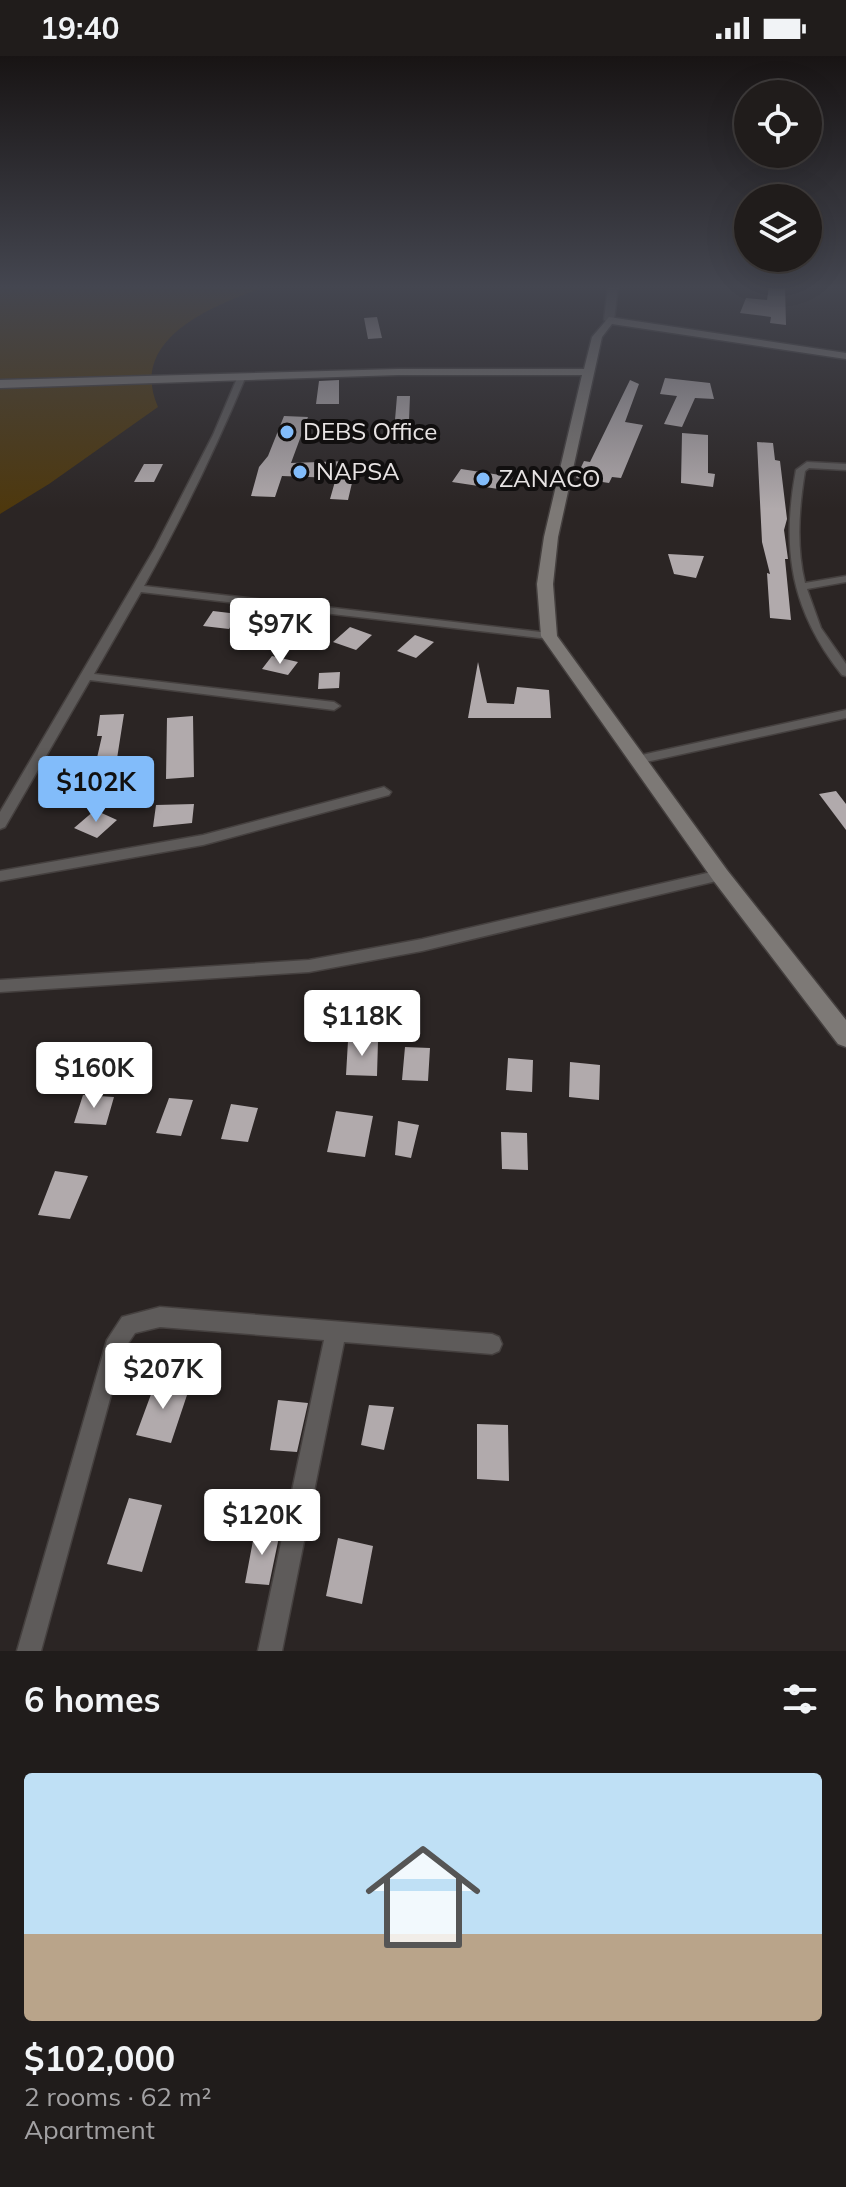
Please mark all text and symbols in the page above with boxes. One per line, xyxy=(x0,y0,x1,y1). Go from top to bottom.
text: 19:40 xyxy=(40,9,119,47)
map controls xyxy=(734,80,822,272)
button: locate xyxy=(734,80,822,168)
button: layers xyxy=(734,184,822,272)
place label: DEBS Office xyxy=(303,416,437,446)
marker: DEBS Office xyxy=(278,423,296,441)
place label: NAPSA xyxy=(316,456,400,486)
marker: NAPSA xyxy=(291,463,309,481)
place label: ZANACO xyxy=(499,463,600,493)
marker: ZANACO xyxy=(474,470,492,488)
pin: $97K xyxy=(233,598,327,666)
text: $97K xyxy=(248,607,312,640)
pin: $102K xyxy=(40,756,152,824)
text: $102K xyxy=(56,765,136,798)
pin: $118K xyxy=(306,990,418,1058)
text: $118K xyxy=(322,999,402,1032)
pin: $160K xyxy=(38,1042,150,1110)
text: $160K xyxy=(54,1051,134,1084)
pin: $207K xyxy=(107,1343,219,1411)
text: $207K xyxy=(123,1352,203,1385)
pin: $120K xyxy=(206,1489,318,1557)
text: $120K xyxy=(222,1498,302,1531)
icon: filters xyxy=(778,1677,822,1721)
text: 6 homes xyxy=(24,1678,161,1721)
icon: home xyxy=(351,1825,495,1969)
text: $102,000 xyxy=(24,2037,175,2080)
text: 2 rooms · 62 m² xyxy=(24,2080,211,2113)
text: Apartment xyxy=(24,2113,155,2146)

